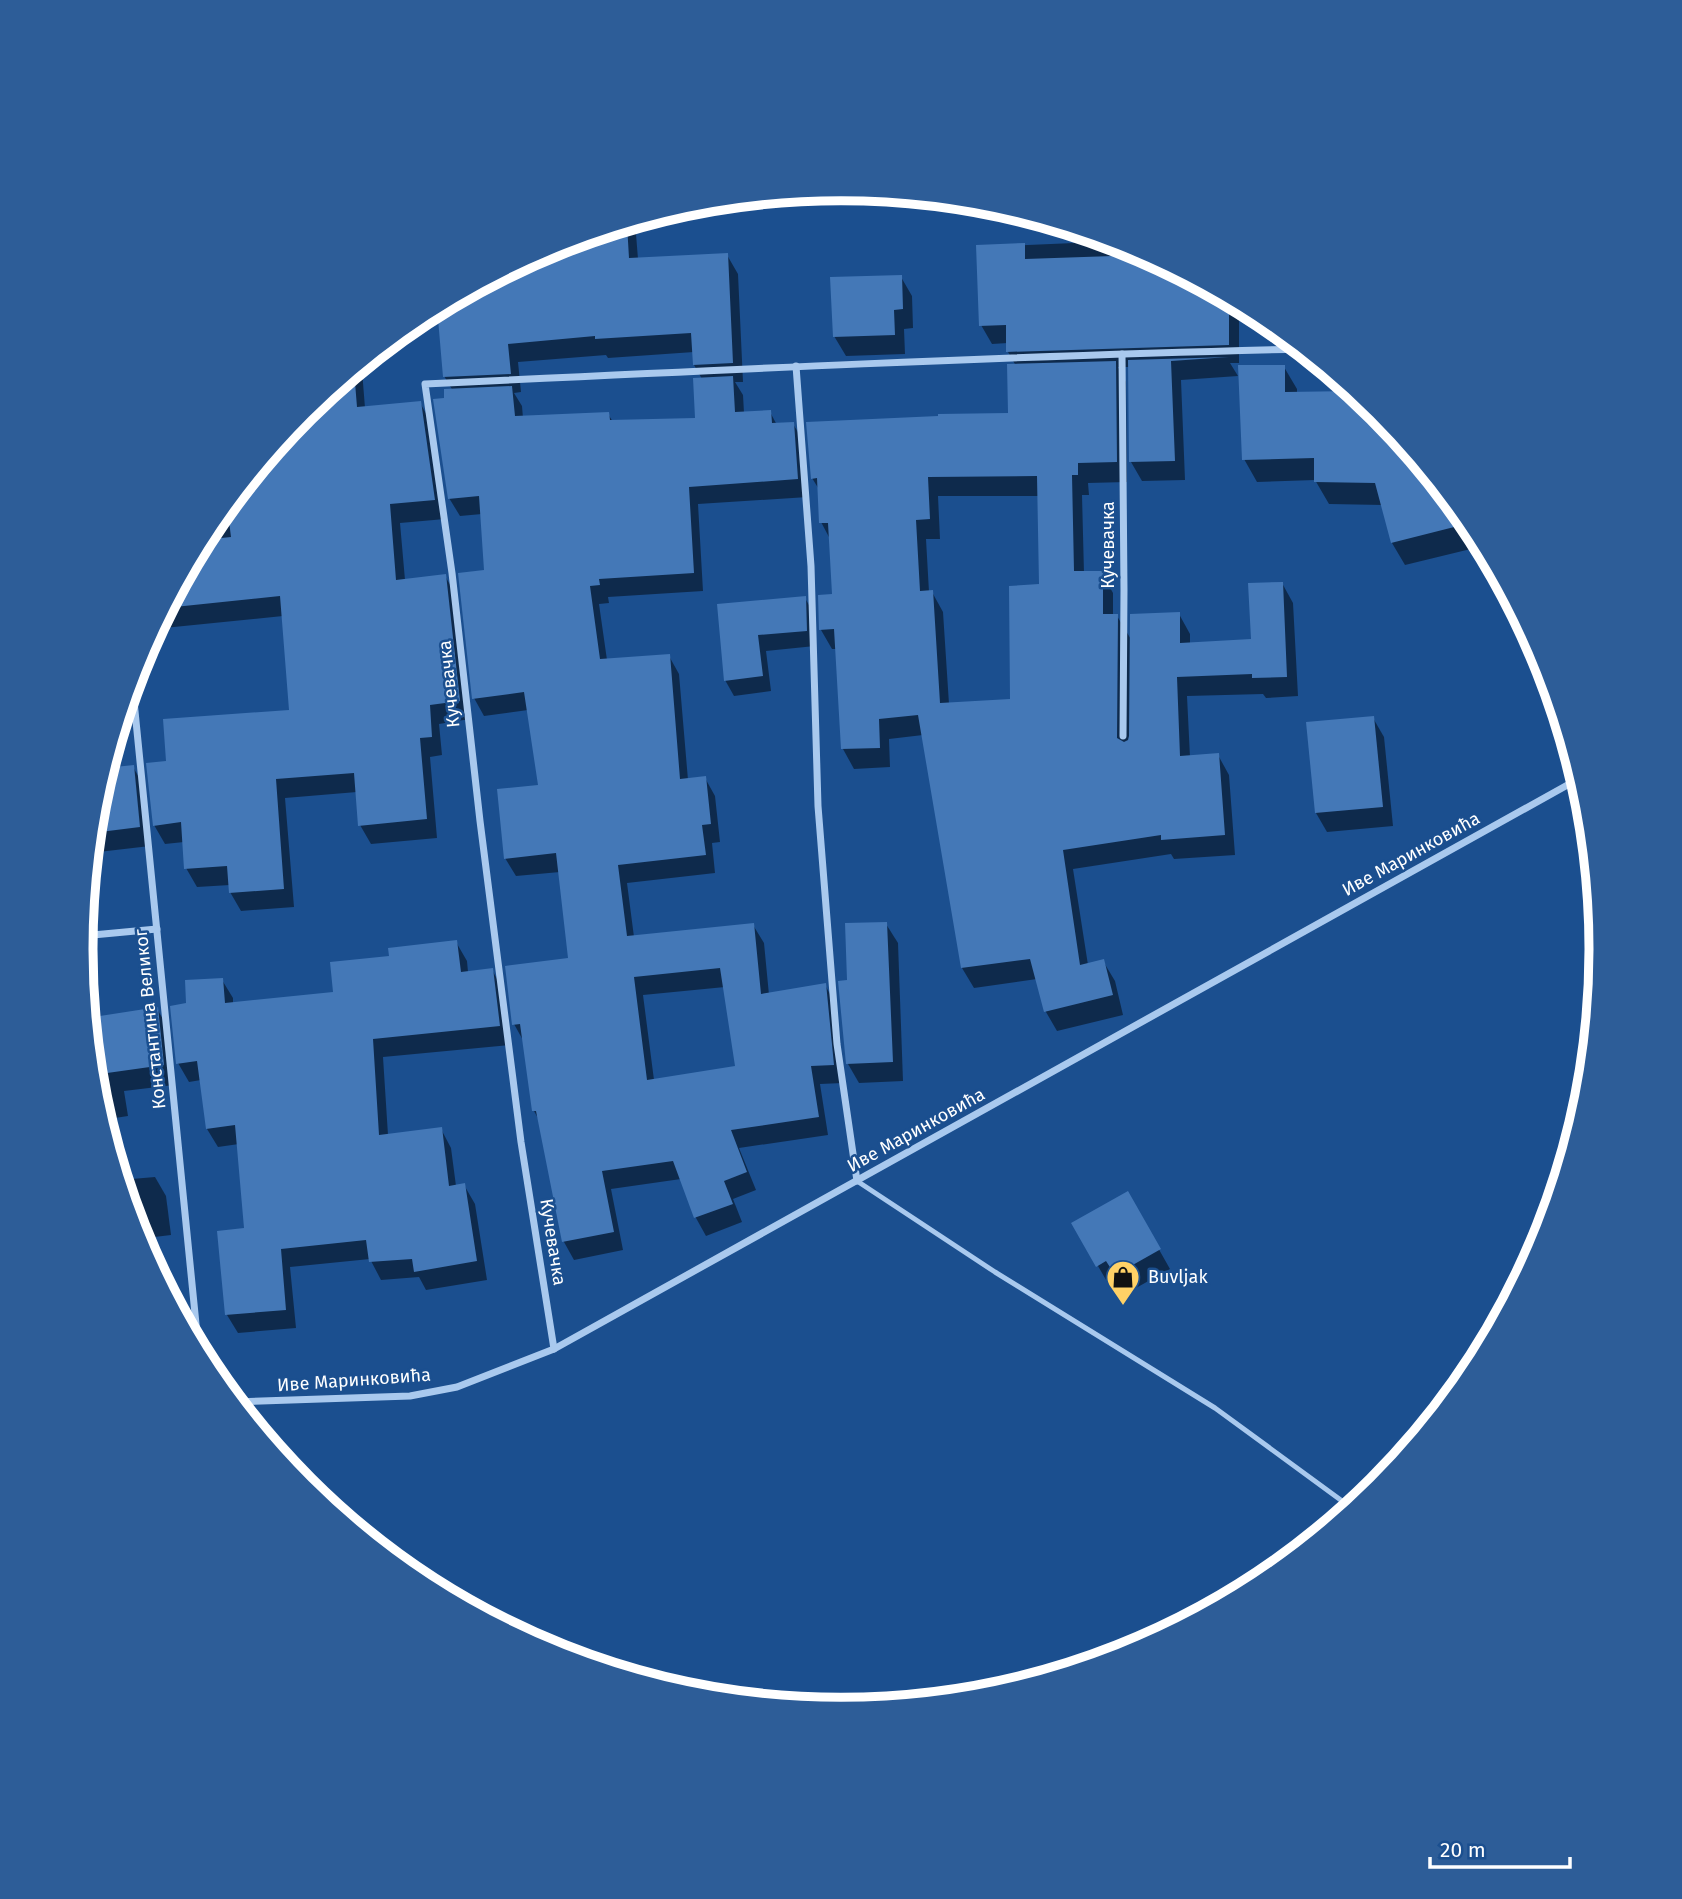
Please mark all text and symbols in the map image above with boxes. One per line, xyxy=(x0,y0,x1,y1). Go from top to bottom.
street label: Кучевачка xyxy=(1097,501,1119,589)
street label: Кучевачка xyxy=(433,639,465,729)
street label: Иве Маринковића xyxy=(1338,807,1484,901)
street label: Константина Великог xyxy=(130,927,170,1110)
street label: Иве Маринковића xyxy=(843,1083,989,1177)
street label: Кучевачка xyxy=(535,1197,571,1287)
shop icon: Buvljak xyxy=(1104,1258,1142,1307)
place label: Buvljak xyxy=(1148,1266,1208,1288)
street label: Иве Маринковића xyxy=(276,1364,432,1396)
scale bar xyxy=(1430,1826,1570,1870)
text: 20 m xyxy=(1440,1837,1486,1863)

